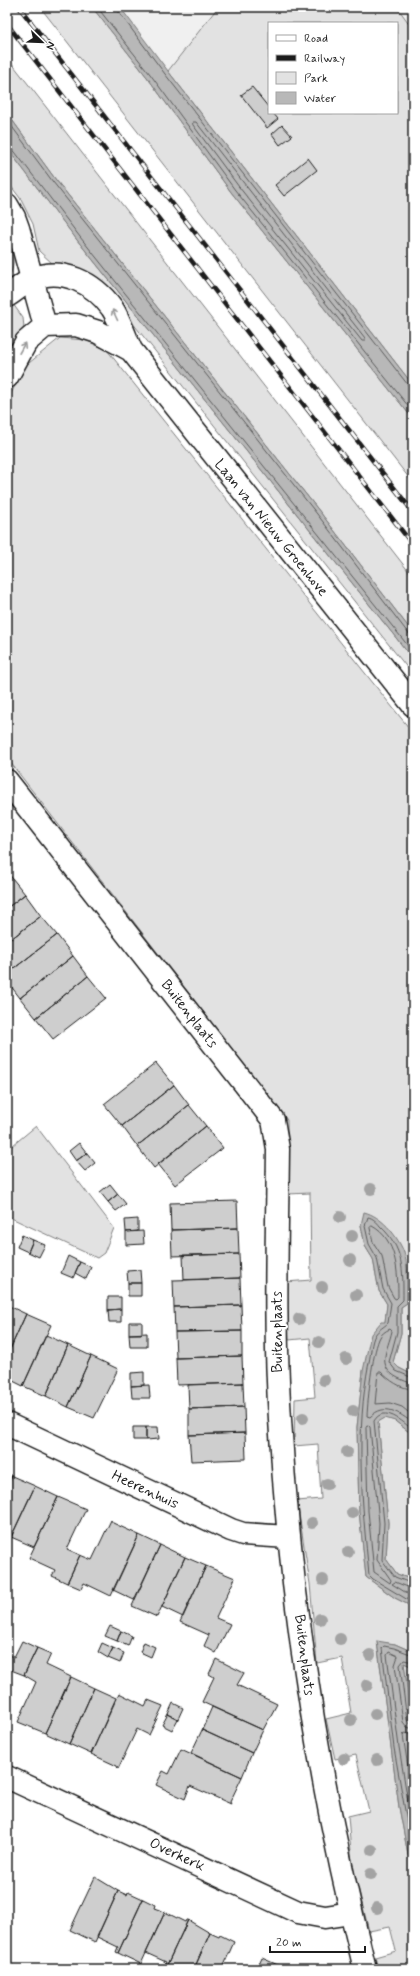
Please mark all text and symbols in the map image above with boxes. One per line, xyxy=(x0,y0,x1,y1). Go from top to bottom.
north arrow xyxy=(22,22,62,62)
legend xyxy=(268,22,398,114)
text: Road xyxy=(304,31,328,47)
text: N xyxy=(42,39,58,52)
text: Railway xyxy=(304,51,346,67)
text: Park xyxy=(304,71,328,87)
text: Water xyxy=(304,91,336,107)
one-way arrow xyxy=(111,309,118,321)
one-way arrow xyxy=(19,343,27,355)
street label: Laan van Nieuw Groenhove xyxy=(209,455,333,601)
street label: Buitenplaats xyxy=(156,976,222,1053)
street label: Buitenplaats xyxy=(268,1291,288,1373)
street label: Heerenhuis xyxy=(108,1466,182,1514)
street label: Buitenplaats xyxy=(289,1613,319,1697)
street label: Overkerk xyxy=(146,1833,209,1877)
scale bar xyxy=(270,1928,365,1954)
text: 20 m xyxy=(276,1935,302,1951)

